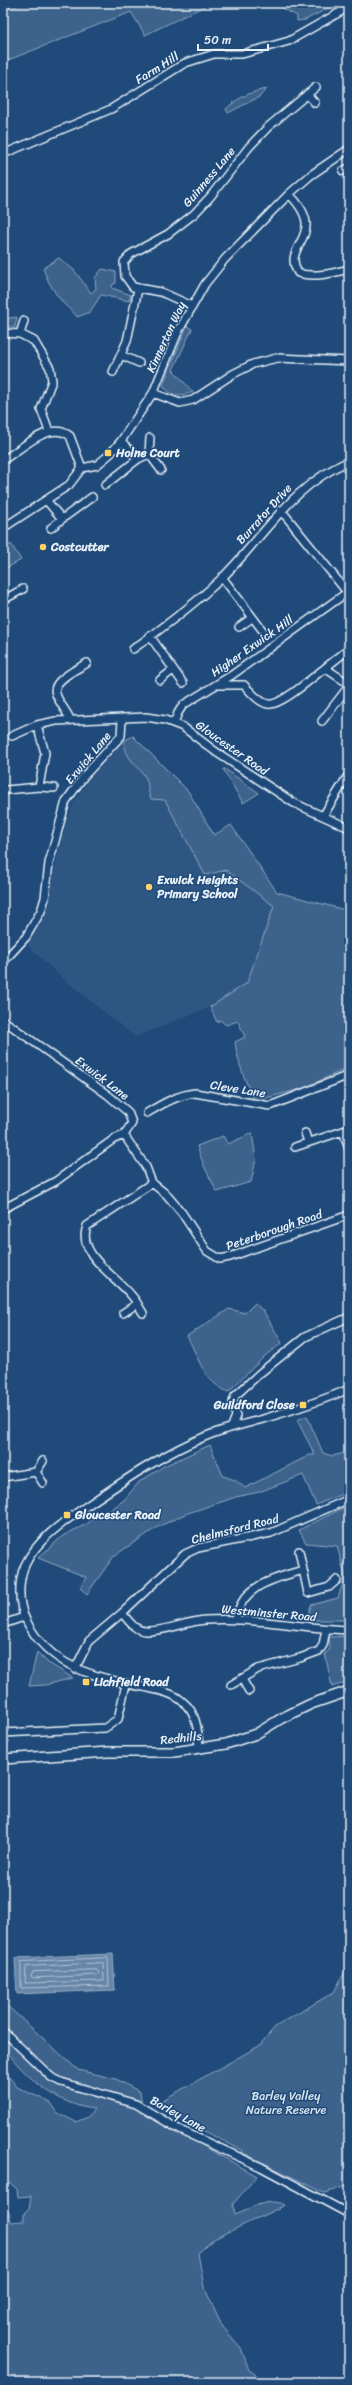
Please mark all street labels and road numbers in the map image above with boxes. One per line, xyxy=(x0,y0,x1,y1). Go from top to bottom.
street label: Farm Hill xyxy=(131,46,184,90)
street label: Guinness Lane xyxy=(177,142,241,212)
street label: Kinnerton Way xyxy=(140,297,193,376)
street label: Burrator Drive xyxy=(230,478,298,550)
street label: Higher Exwick Hill xyxy=(206,609,298,683)
street label: Gloucester Road xyxy=(191,715,274,782)
street label: Exwick Lane xyxy=(59,726,117,789)
street label: Exwick Lane xyxy=(70,1050,134,1106)
street label: Cleve Lane xyxy=(209,1074,267,1104)
street label: Peterborough Road xyxy=(223,1203,327,1257)
street label: Chelmsford Road xyxy=(189,1507,282,1550)
street label: Westminster Road xyxy=(221,1598,318,1628)
street label: Redhills xyxy=(159,1725,203,1751)
street label: Barley Lane xyxy=(146,2089,210,2139)

